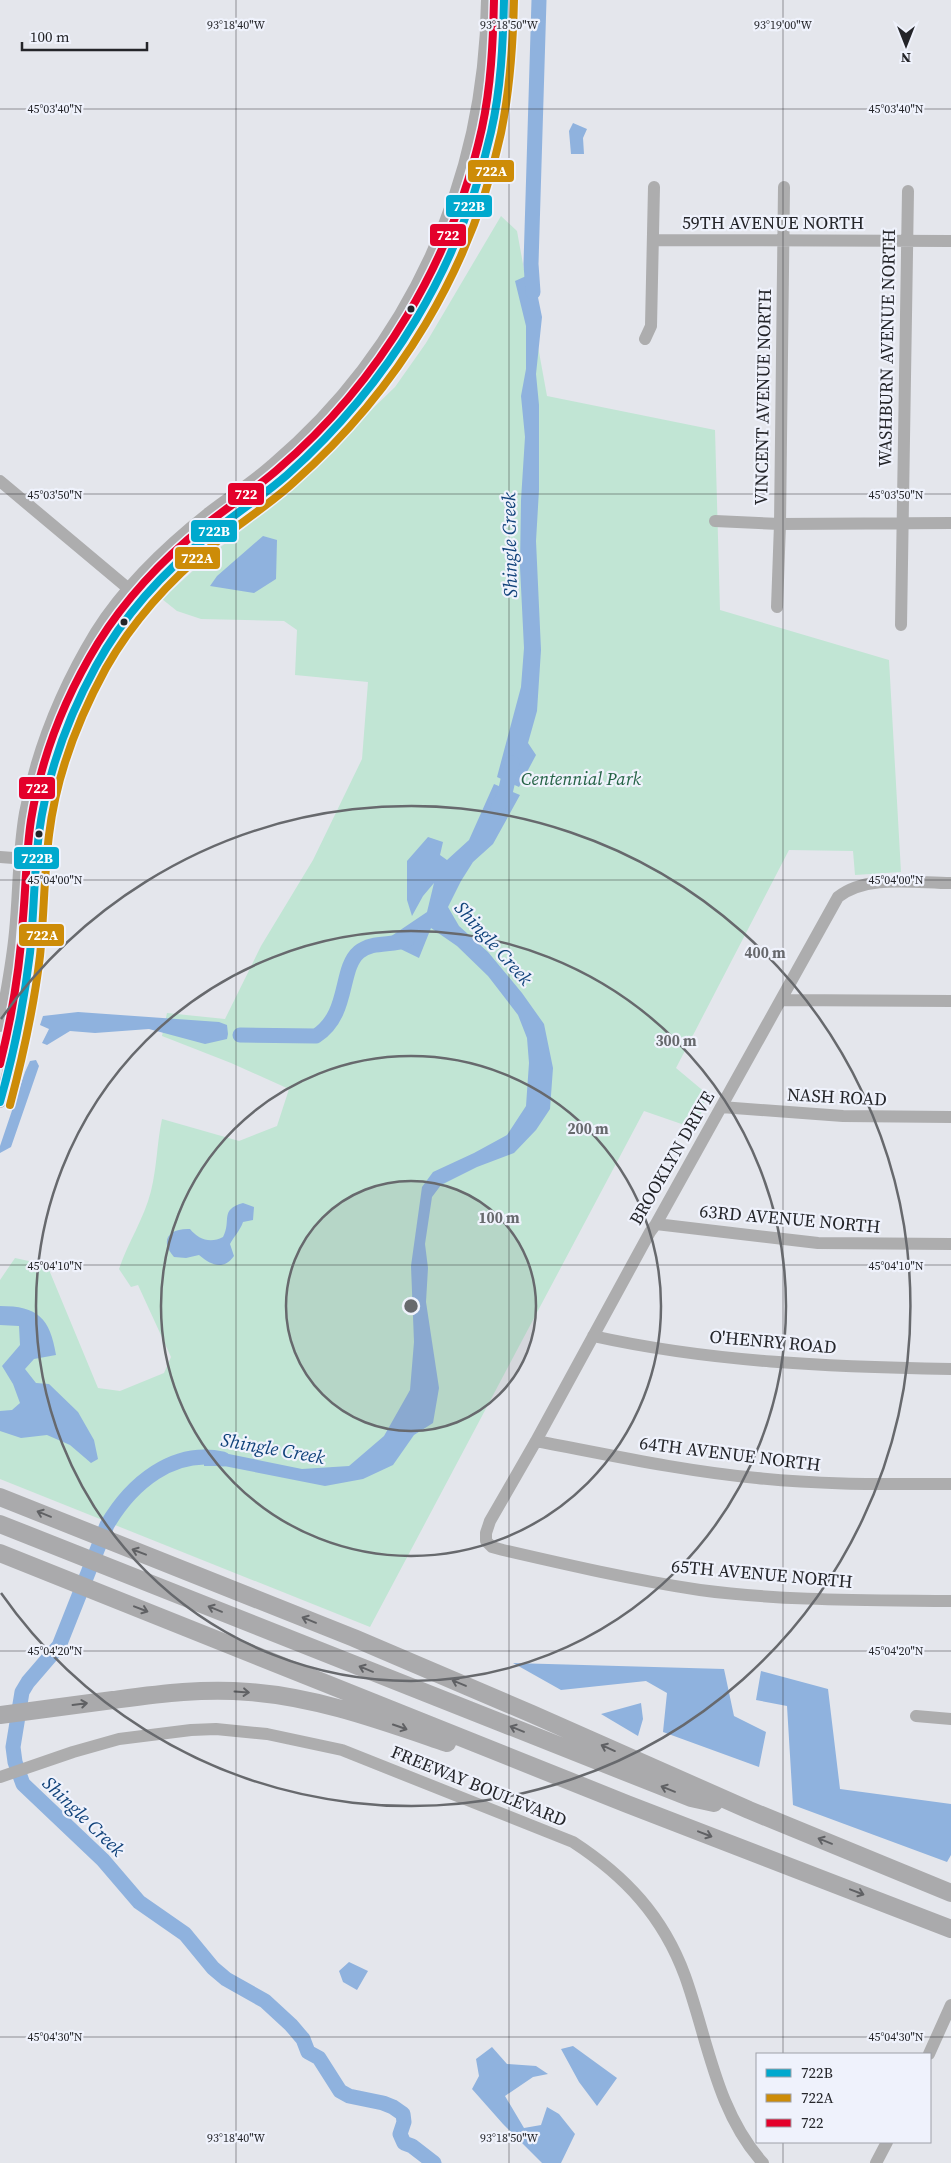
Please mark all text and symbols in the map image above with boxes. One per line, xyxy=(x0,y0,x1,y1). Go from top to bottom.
text: 93°18'40"W xyxy=(207,17,265,33)
text: 93°18'50"W xyxy=(480,17,538,33)
text: 93°19'00"W xyxy=(754,17,812,33)
scale bar xyxy=(22,20,148,52)
north arrow xyxy=(881,20,931,70)
text: 100 m xyxy=(30,26,70,47)
text: N xyxy=(901,48,911,68)
text: 45°03'40"N xyxy=(27,101,83,117)
text: 45°03'40"N xyxy=(868,101,924,117)
line badge: 722A xyxy=(467,159,515,183)
text: 722A xyxy=(475,161,508,181)
line badge: 722B xyxy=(445,194,493,218)
text: 722B xyxy=(453,196,485,216)
street label: 59TH AVENUE NORTH xyxy=(682,210,864,235)
line badge: 722 xyxy=(429,223,467,247)
text: 722 xyxy=(437,225,460,245)
street label: WASHBURN AVENUE NORTH xyxy=(872,229,901,467)
street label: VINCENT AVENUE NORTH xyxy=(748,288,777,506)
unlabelled marker xyxy=(406,304,416,314)
line badge: 722 xyxy=(227,482,265,506)
text: 722 xyxy=(235,484,258,504)
text: 45°03'50"N xyxy=(27,487,83,503)
text: 45°03'50"N xyxy=(868,487,924,503)
water label: Shingle Creek xyxy=(495,492,523,598)
line badge: 722B xyxy=(190,519,238,543)
text: 722B xyxy=(198,521,230,541)
line badge: 722A xyxy=(174,546,221,570)
text: 722A xyxy=(181,548,214,568)
unlabelled marker xyxy=(119,617,129,627)
park label: Centennial Park xyxy=(521,766,642,791)
line badge: 722 xyxy=(18,776,56,800)
text: 722 xyxy=(26,778,49,798)
unlabelled marker xyxy=(34,829,44,839)
line badge: 722B xyxy=(13,846,60,870)
text: 722B xyxy=(21,848,53,868)
text: 45°04'00"N xyxy=(27,872,83,888)
text: 45°04'00"N xyxy=(868,872,924,888)
water label: Shingle Creek xyxy=(449,895,539,991)
line badge: 722A xyxy=(18,923,65,947)
text: 722A xyxy=(26,925,59,945)
text: 400 m xyxy=(744,942,786,963)
text: 300 m xyxy=(655,1030,697,1051)
street label: NASH ROAD xyxy=(787,1081,888,1112)
street label: BROOKLYN DRIVE xyxy=(623,1086,720,1229)
text: 200 m xyxy=(567,1118,609,1139)
street label: 63RD AVENUE NORTH xyxy=(698,1198,882,1239)
text: 100 m xyxy=(478,1207,520,1228)
text: 45°04'10"N xyxy=(27,1258,83,1274)
text: 45°04'10"N xyxy=(868,1258,924,1274)
centre of rings xyxy=(402,1297,420,1315)
street label: O'HENRY ROAD xyxy=(709,1323,838,1360)
water label: Shingle Creek xyxy=(219,1426,327,1470)
street label: 64TH AVENUE NORTH xyxy=(638,1430,822,1477)
one-way arrow xyxy=(37,1509,52,1518)
one-way arrow xyxy=(132,1547,147,1556)
street label: 65TH AVENUE NORTH xyxy=(670,1553,854,1594)
one-way arrow xyxy=(208,1603,223,1613)
one-way arrow xyxy=(134,1606,149,1615)
one-way arrow xyxy=(302,1615,317,1624)
text: 45°04'20"N xyxy=(27,1643,83,1659)
text: 45°04'20"N xyxy=(868,1643,924,1659)
one-way arrow xyxy=(359,1663,374,1673)
one-way arrow xyxy=(452,1677,467,1687)
one-way arrow xyxy=(233,1687,249,1696)
one-way arrow xyxy=(72,1699,88,1709)
one-way arrow xyxy=(392,1722,408,1732)
one-way arrow xyxy=(510,1723,525,1733)
street label: FREEWAY BOULEVARD xyxy=(388,1739,571,1832)
one-way arrow xyxy=(601,1742,616,1752)
water label: Shingle Creek xyxy=(37,1770,131,1862)
one-way arrow xyxy=(661,1784,676,1793)
one-way arrow xyxy=(697,1830,712,1839)
one-way arrow xyxy=(818,1836,833,1846)
one-way arrow xyxy=(849,1888,864,1898)
text: 45°04'30"N xyxy=(27,2029,83,2045)
text: 45°04'30"N xyxy=(868,2029,924,2045)
legend xyxy=(756,2053,931,2143)
text: 722B xyxy=(801,2062,833,2083)
text: 722A xyxy=(801,2087,834,2108)
text: 722 xyxy=(801,2112,824,2133)
text: 93°18'40"W xyxy=(207,2130,265,2146)
text: 93°18'50"W xyxy=(480,2130,538,2146)

